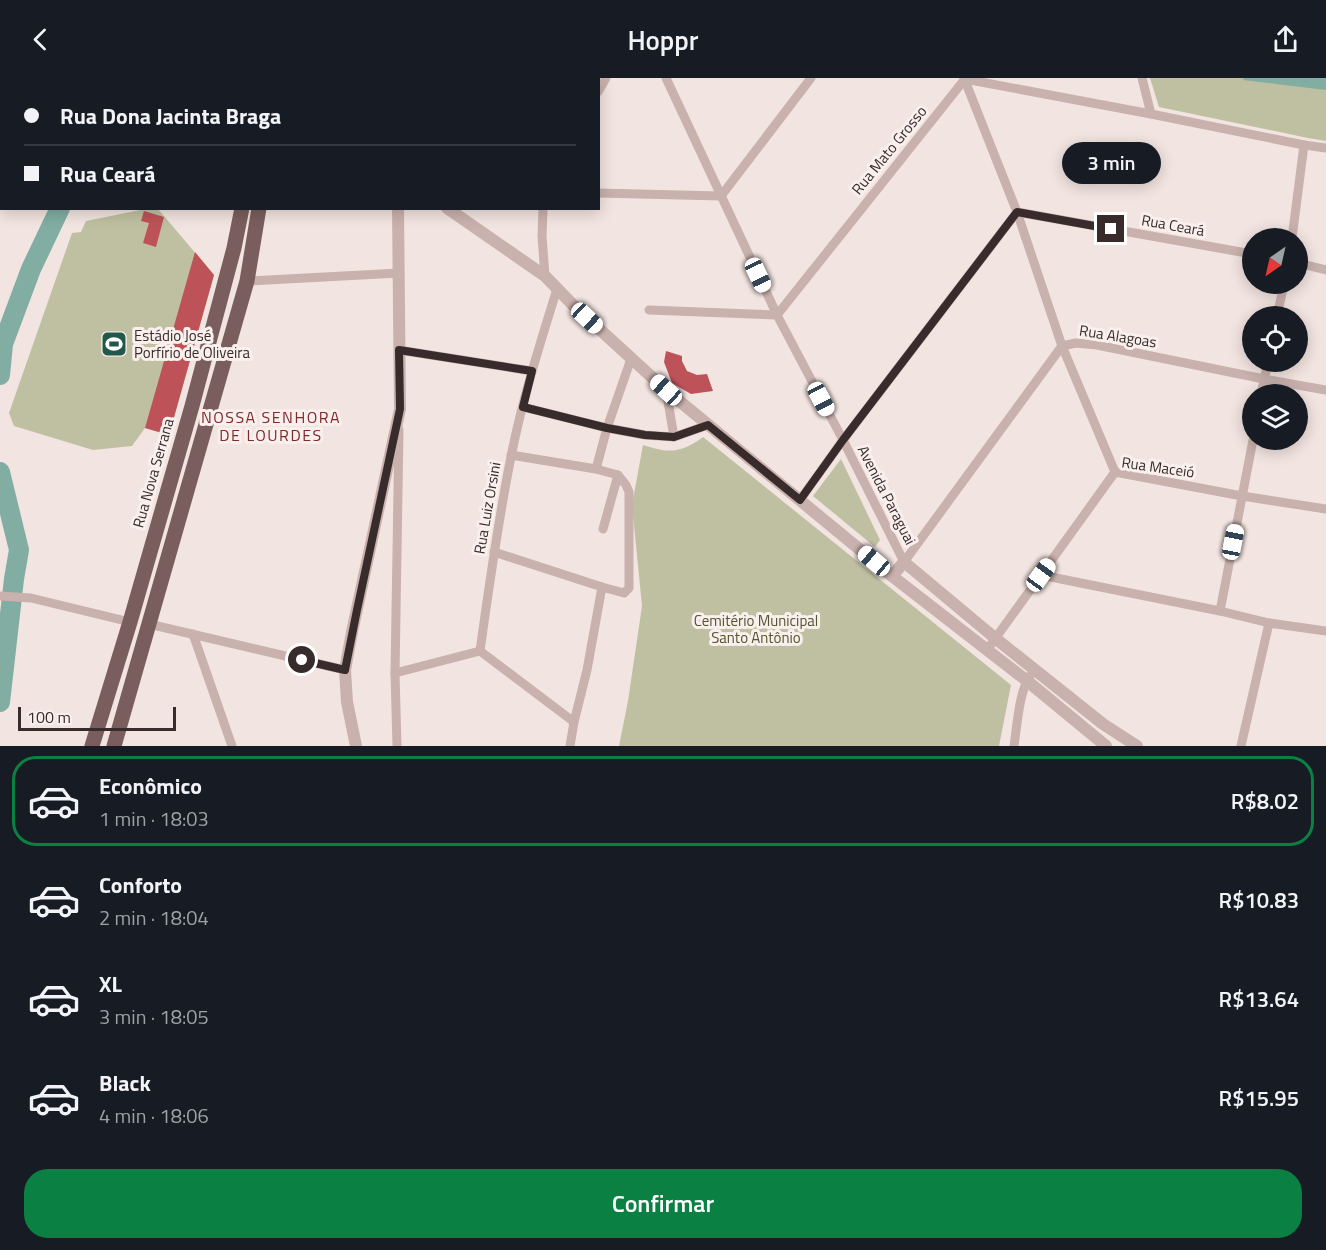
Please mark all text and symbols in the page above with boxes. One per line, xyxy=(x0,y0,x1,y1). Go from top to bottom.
text: Hoppr xyxy=(627,19,699,60)
icon: back xyxy=(24,23,57,56)
icon: share xyxy=(1269,23,1302,56)
text: Rua Dona Jacinta Braga xyxy=(60,99,281,133)
street label: Rua Mato Grosso xyxy=(846,100,932,199)
callout: 3 min xyxy=(1062,142,1160,184)
text: 3 min xyxy=(1087,147,1136,178)
text: Rua Ceará xyxy=(60,157,156,191)
street label: Rua Ceará xyxy=(1140,208,1207,242)
route end xyxy=(1097,215,1124,242)
north arrow xyxy=(1242,228,1308,294)
map controls xyxy=(1242,228,1308,450)
car xyxy=(742,255,774,295)
car xyxy=(568,299,606,337)
button: locate xyxy=(1242,306,1308,372)
street label: Rua Alagoas xyxy=(1078,319,1158,353)
place label: Estádio José Porfírio de Oliveira xyxy=(134,324,250,364)
sports icon: Estádio José Porfírio de Oliveira xyxy=(99,329,129,359)
car xyxy=(647,371,685,409)
car xyxy=(805,379,837,419)
button: layers xyxy=(1242,384,1308,450)
district label: NOSSA SENHORA DE LOURDES xyxy=(201,405,341,447)
street label: Rua Nova Serrana xyxy=(126,415,180,530)
street label: Avenida Paraguai xyxy=(852,441,922,549)
street label: Rua Maceió xyxy=(1120,451,1196,484)
street label: Rua Luiz Orsini xyxy=(468,460,506,556)
car xyxy=(1221,523,1245,561)
car xyxy=(854,543,894,579)
car xyxy=(1023,555,1059,595)
park label: Cemitério Municipal Santo Antônio xyxy=(694,609,818,649)
route start xyxy=(288,646,315,673)
scale bar xyxy=(18,704,176,732)
text: 100 m xyxy=(27,705,71,729)
text: Econômico xyxy=(99,769,202,803)
icon: car xyxy=(27,774,81,828)
text: R$8.02 xyxy=(1231,784,1299,818)
text: 1 min · 18:03 xyxy=(99,803,209,834)
text: Conforto xyxy=(99,868,182,902)
icon: car xyxy=(27,873,81,927)
text: R$10.83 xyxy=(1219,883,1299,917)
text: 2 min · 18:04 xyxy=(99,902,209,933)
text: XL xyxy=(99,967,122,1001)
icon: car xyxy=(27,972,81,1026)
text: R$13.64 xyxy=(1219,982,1299,1016)
text: 3 min · 18:05 xyxy=(99,1001,209,1032)
text: Black xyxy=(99,1066,151,1100)
icon: car xyxy=(27,1071,81,1125)
text: R$15.95 xyxy=(1219,1081,1299,1115)
text: 4 min · 18:06 xyxy=(99,1100,209,1131)
button: Confirmar xyxy=(24,1169,1302,1238)

